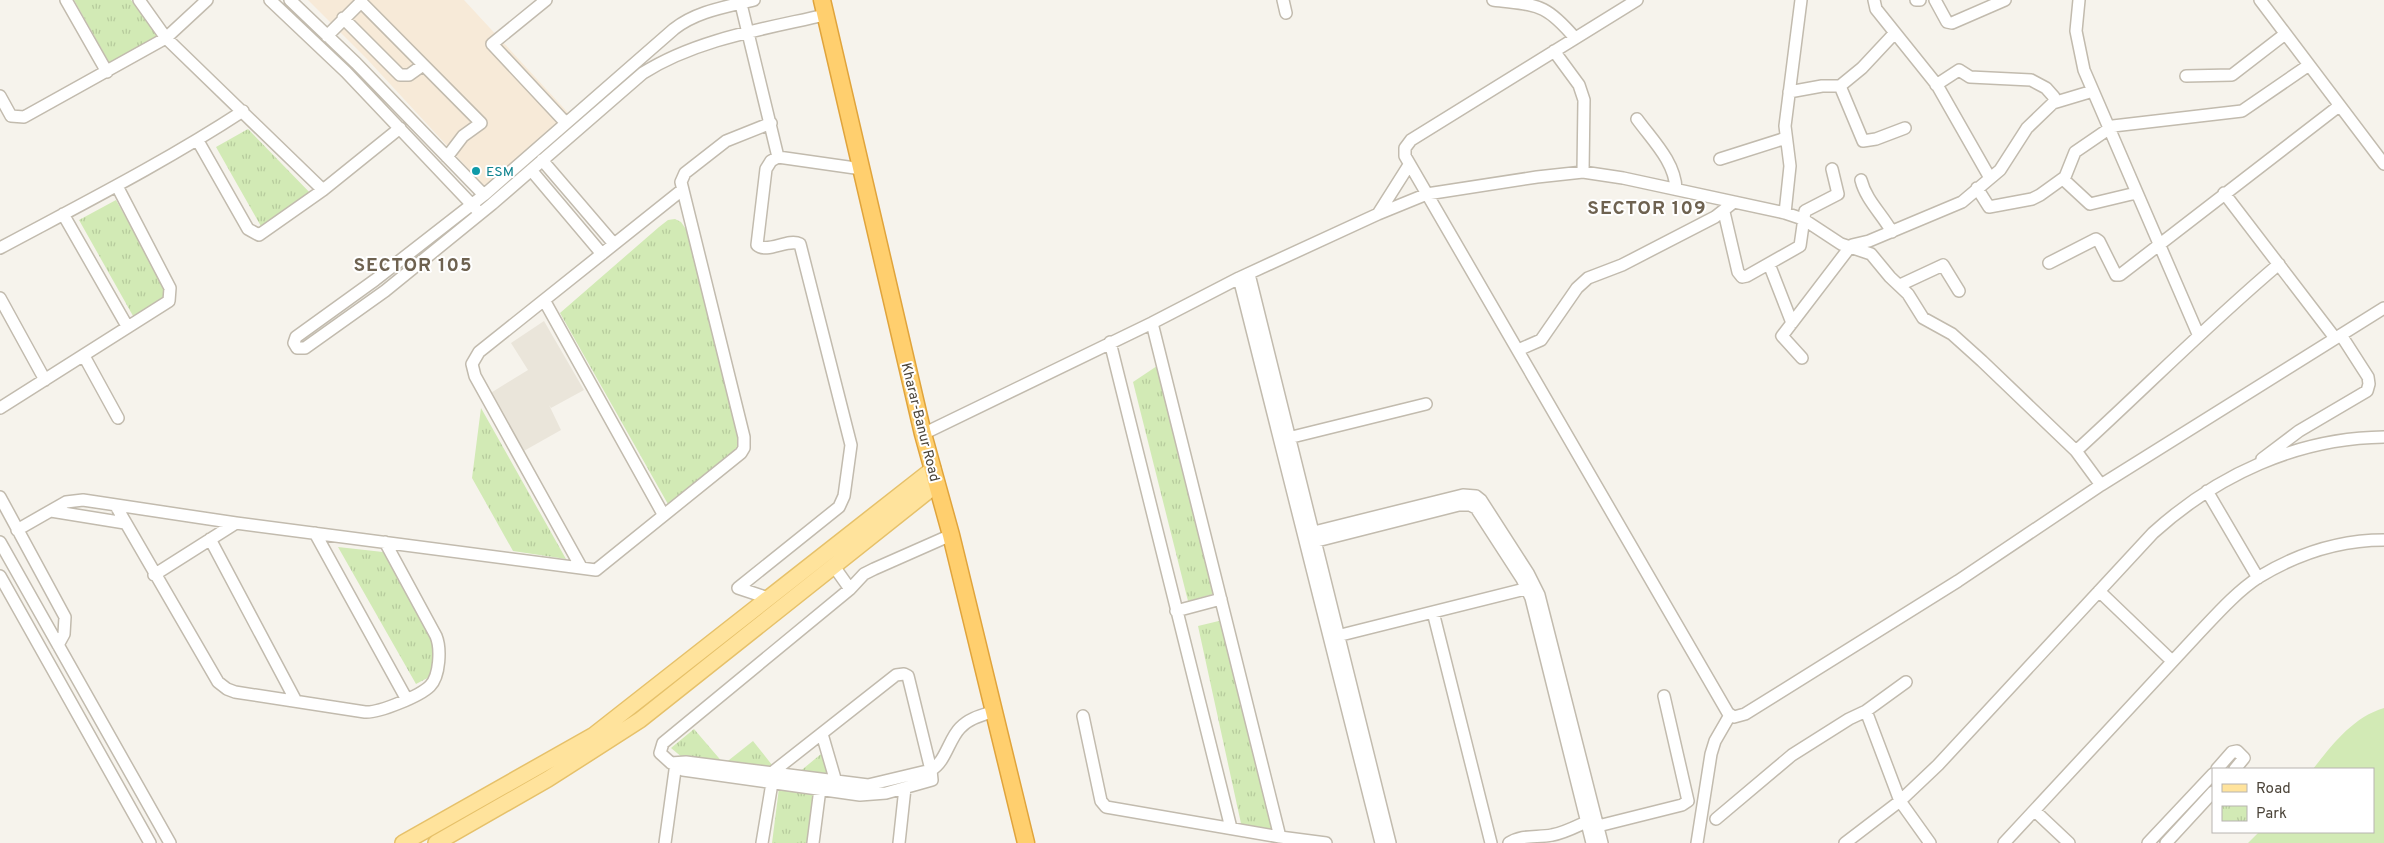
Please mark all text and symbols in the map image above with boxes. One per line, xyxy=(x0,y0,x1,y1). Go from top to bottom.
place label: ESM xyxy=(486,164,514,181)
marker: ESM xyxy=(470,165,482,177)
district label: SECTOR 109 xyxy=(1587,197,1707,221)
district label: SECTOR 105 xyxy=(353,254,473,278)
street label: Kharar-Banur Road xyxy=(897,361,943,484)
legend xyxy=(2212,768,2374,833)
text: Road xyxy=(2256,780,2291,799)
text: Park xyxy=(2256,805,2287,824)

